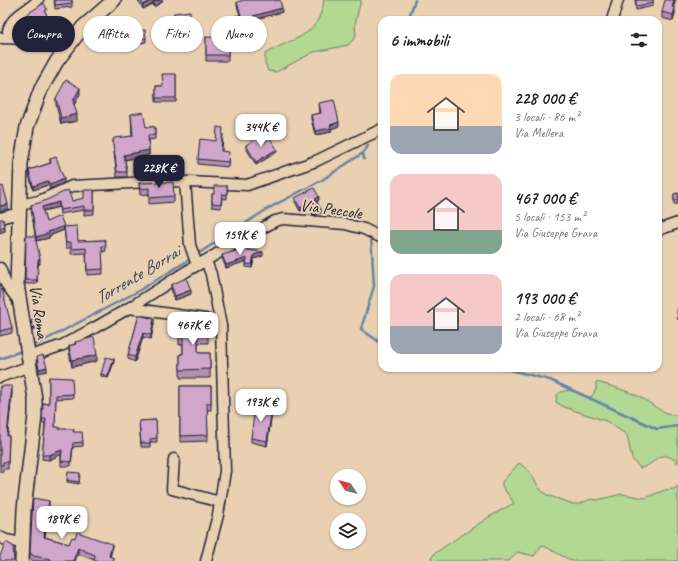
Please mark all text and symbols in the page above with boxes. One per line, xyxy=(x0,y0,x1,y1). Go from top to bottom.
chip: Compra xyxy=(12,16,75,52)
chip: Affitta xyxy=(83,16,143,52)
chip: Filtri xyxy=(151,16,203,52)
chip: Nuovo xyxy=(211,16,267,52)
icon: filters xyxy=(628,29,650,51)
text: 6 immobili xyxy=(390,30,449,51)
text: 228 000 € xyxy=(514,88,576,109)
icon: home xyxy=(422,90,470,138)
text: 3 locali · 86 m² xyxy=(514,109,579,125)
pin: 344K € xyxy=(228,114,294,148)
text: 344K € xyxy=(244,119,278,135)
text: Via Mellera xyxy=(514,125,563,141)
pin: 228K € xyxy=(126,155,192,189)
text: 228K € xyxy=(142,160,176,176)
text: 467 000 € xyxy=(514,188,576,209)
icon: home xyxy=(422,190,470,238)
street label: Via Peccole xyxy=(299,194,365,224)
text: 5 locali · 153 m² xyxy=(514,209,585,225)
pin: 159K € xyxy=(207,222,273,256)
text: Via Giuseppe Grava xyxy=(514,225,597,241)
text: 159K € xyxy=(224,227,256,243)
water label: Torrente Borrai xyxy=(90,239,187,309)
street label: Via Roma xyxy=(25,284,53,342)
text: 193 000 € xyxy=(514,288,576,309)
icon: home xyxy=(422,290,470,338)
text: 2 locali · 68 m² xyxy=(514,309,579,325)
pin: 467K € xyxy=(160,312,226,346)
text: 467K € xyxy=(176,317,210,333)
text: Via Giuseppe Grava xyxy=(514,325,597,341)
pin: 193K € xyxy=(228,389,294,423)
text: 193K € xyxy=(245,394,278,410)
north arrow xyxy=(330,469,366,505)
map controls xyxy=(330,469,366,549)
pin: 189K € xyxy=(29,506,95,540)
text: 189K € xyxy=(46,511,79,527)
button: layers xyxy=(330,513,366,549)

